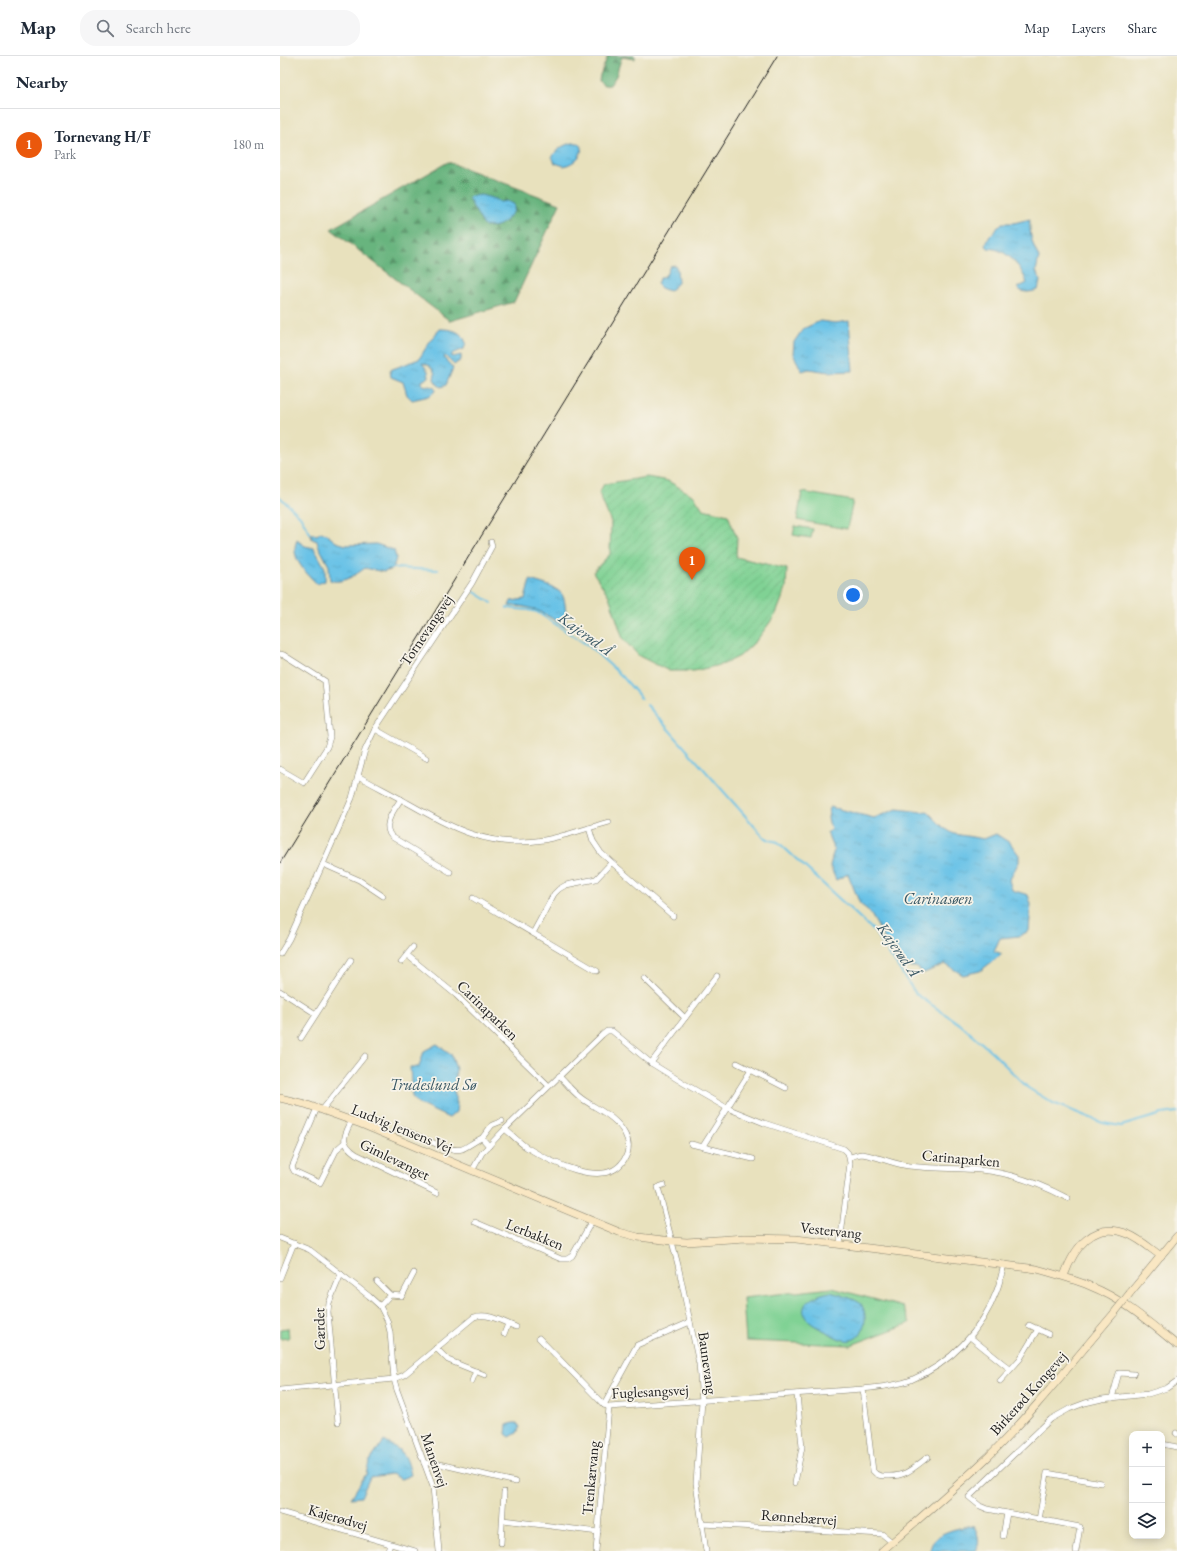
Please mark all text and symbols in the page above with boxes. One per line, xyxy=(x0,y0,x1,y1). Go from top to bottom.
search box xyxy=(80,10,360,46)
text: Map xyxy=(20,15,56,40)
icon: search xyxy=(94,17,116,39)
text: Search here xyxy=(126,18,191,37)
text: Map xyxy=(1024,19,1049,37)
text: Layers xyxy=(1071,19,1106,37)
text: Share xyxy=(1128,19,1157,37)
text: Nearby xyxy=(16,71,68,93)
text: Tornevang H/F xyxy=(54,127,151,146)
text: 1 xyxy=(26,136,32,153)
text: 180 m xyxy=(233,136,264,153)
text: Park xyxy=(54,146,76,163)
pin: 1 xyxy=(679,547,705,580)
your location xyxy=(843,585,863,605)
street label: Tornevangsvej xyxy=(395,591,457,669)
water label: Kajerød Å xyxy=(554,607,619,662)
water label: Carinasøen xyxy=(904,888,972,909)
water label: Kajerød Å xyxy=(872,918,926,983)
street label: Carinaparken xyxy=(453,976,523,1044)
water label: Trudeslund Sø xyxy=(390,1074,477,1095)
street label: Ludvig Jensens Vej xyxy=(349,1099,455,1157)
street label: Gimlevænget xyxy=(357,1134,433,1184)
street label: Carinaparken xyxy=(921,1145,1001,1171)
street label: Lerbakken xyxy=(503,1214,567,1254)
street label: Vestervang xyxy=(799,1217,863,1243)
street label: Gærdet xyxy=(309,1307,329,1350)
street label: Baunevang xyxy=(694,1330,722,1396)
street label: Birkerød Kongevej xyxy=(985,1347,1071,1439)
street label: Fuglesangsvej xyxy=(611,1379,689,1403)
street label: Manenvej xyxy=(417,1430,453,1490)
map controls xyxy=(1129,1431,1165,1539)
button: + xyxy=(1129,1431,1165,1467)
street label: Trenkærvang xyxy=(577,1440,603,1516)
button: − xyxy=(1129,1467,1165,1503)
street label: Kajerødvej xyxy=(306,1500,370,1534)
button: layers xyxy=(1129,1503,1165,1539)
street label: Rønnebærvej xyxy=(760,1505,838,1529)

